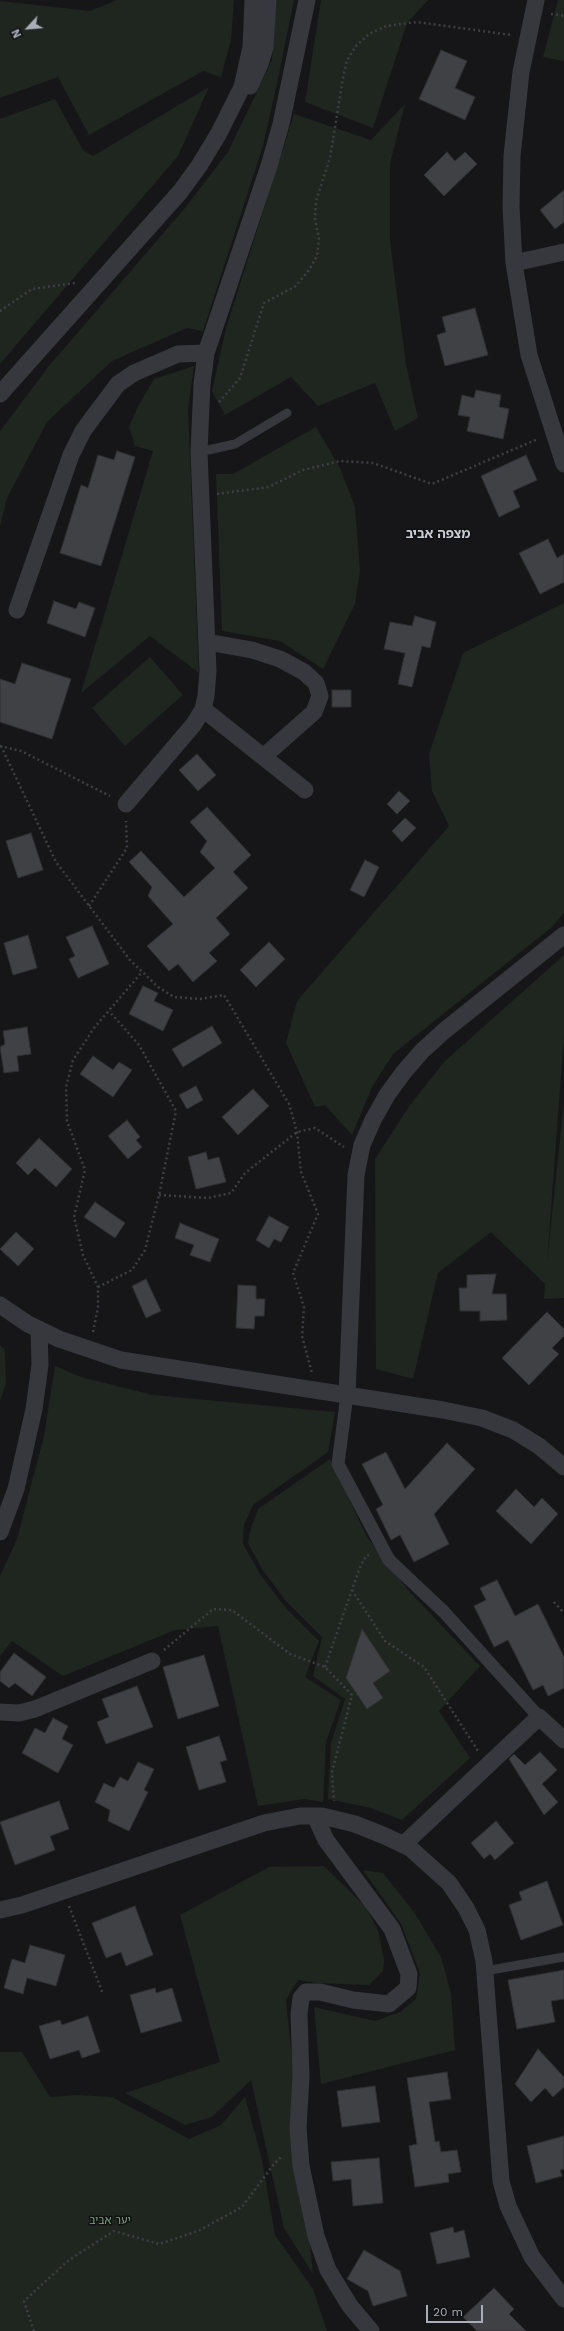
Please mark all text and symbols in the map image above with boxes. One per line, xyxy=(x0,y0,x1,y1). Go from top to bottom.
north arrow xyxy=(8,8,48,48)
text: N xyxy=(9,27,24,40)
district label: מצפה אביב xyxy=(406,526,470,542)
park label: יער אביב xyxy=(89,2214,131,2228)
scale bar xyxy=(428,2297,485,2323)
text: 20 m xyxy=(433,2305,463,2319)

